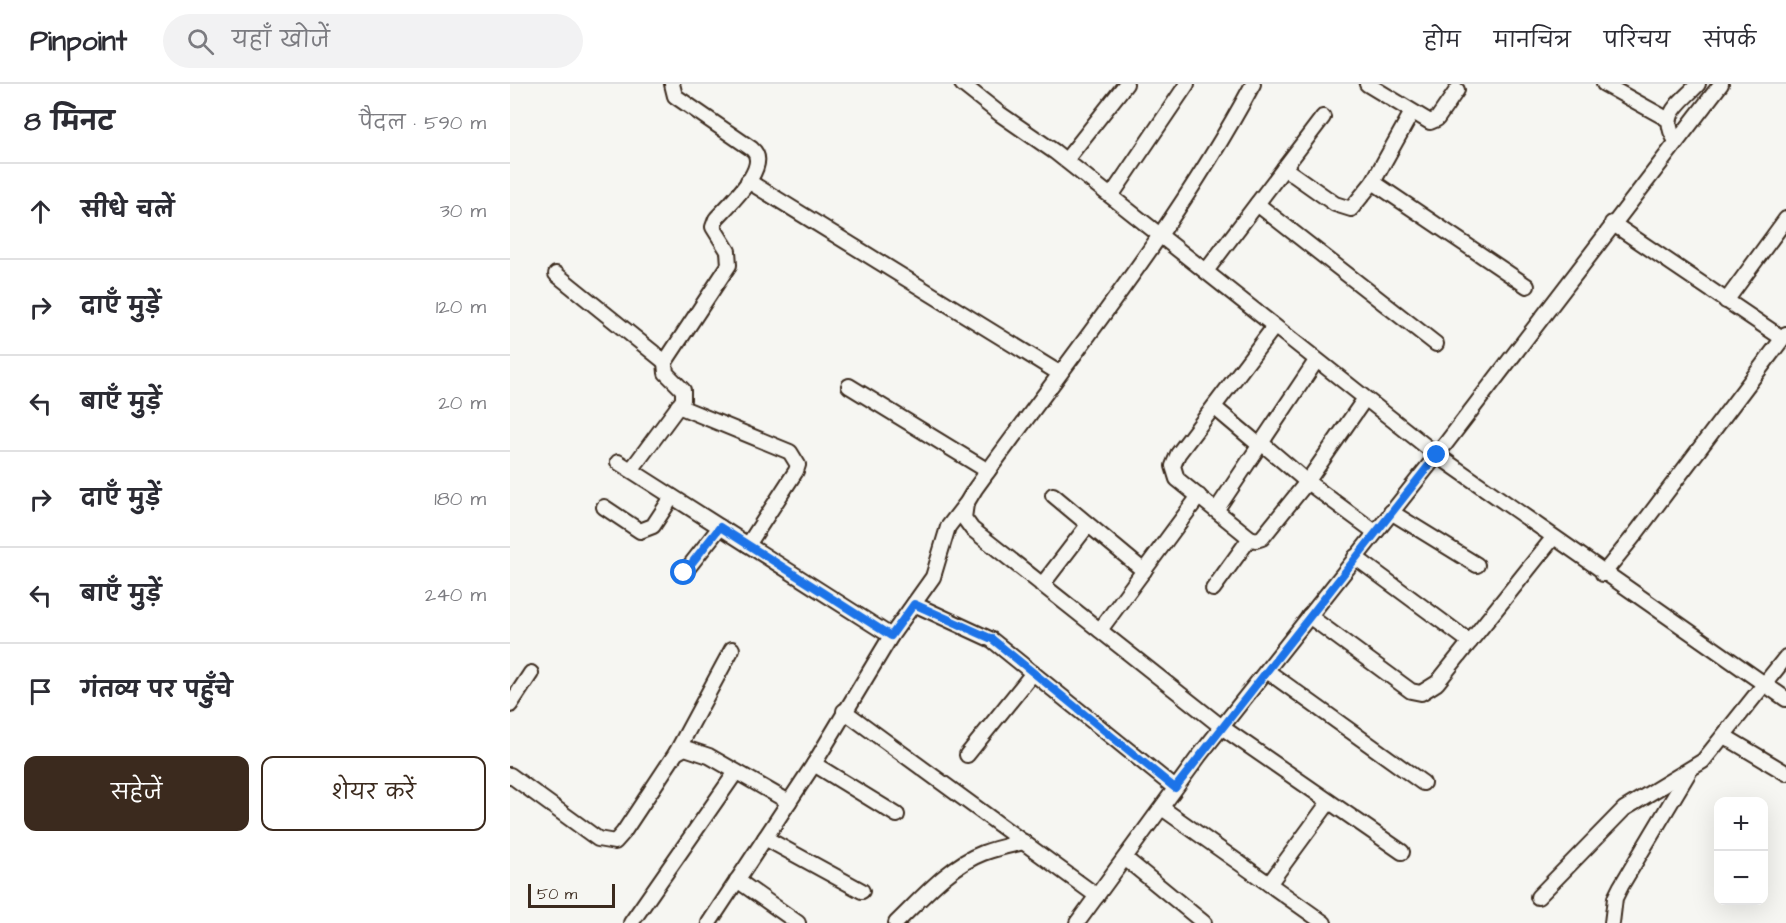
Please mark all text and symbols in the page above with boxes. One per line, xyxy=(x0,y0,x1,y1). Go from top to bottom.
search box xyxy=(163,14,583,68)
text: Pinpoint xyxy=(30,22,127,61)
icon: search xyxy=(184,25,217,58)
text: यहाँ खोजें xyxy=(232,25,330,56)
text: होम xyxy=(1424,26,1461,55)
text: मानचित्र xyxy=(1494,26,1571,55)
text: परिचय xyxy=(1604,26,1670,55)
text: संपर्क xyxy=(1703,26,1756,55)
text: 8 मिनट xyxy=(24,104,114,140)
text: पैदल · 590 m xyxy=(359,109,486,137)
icon: ahead xyxy=(24,195,57,228)
text: सीधे चलें xyxy=(81,195,174,226)
text: 30 m xyxy=(440,197,486,225)
icon: right xyxy=(24,291,57,324)
text: दाएँ मुड़ें xyxy=(81,291,161,322)
text: 120 m xyxy=(436,293,486,321)
icon: left xyxy=(24,387,57,420)
text: बाएँ मुड़ें xyxy=(81,387,161,418)
text: 20 m xyxy=(438,389,486,417)
route end xyxy=(1423,441,1449,467)
icon: right xyxy=(24,483,57,516)
text: दाएँ मुड़ें xyxy=(81,483,161,514)
text: 180 m xyxy=(434,485,486,513)
route start xyxy=(670,559,696,585)
icon: left xyxy=(24,579,57,612)
text: बाएँ मुड़ें xyxy=(81,579,161,610)
text: 240 m xyxy=(425,581,486,609)
icon: arrive xyxy=(24,675,57,708)
text: गंतव्य पर पहुँचे xyxy=(81,675,232,706)
button: सहेजें xyxy=(24,756,249,831)
button: शेयर करें xyxy=(261,756,486,831)
map controls xyxy=(1714,797,1768,905)
button: + xyxy=(1714,797,1768,851)
button: − xyxy=(1714,851,1768,905)
scale bar xyxy=(528,881,615,908)
text: 50 m xyxy=(537,883,577,905)

